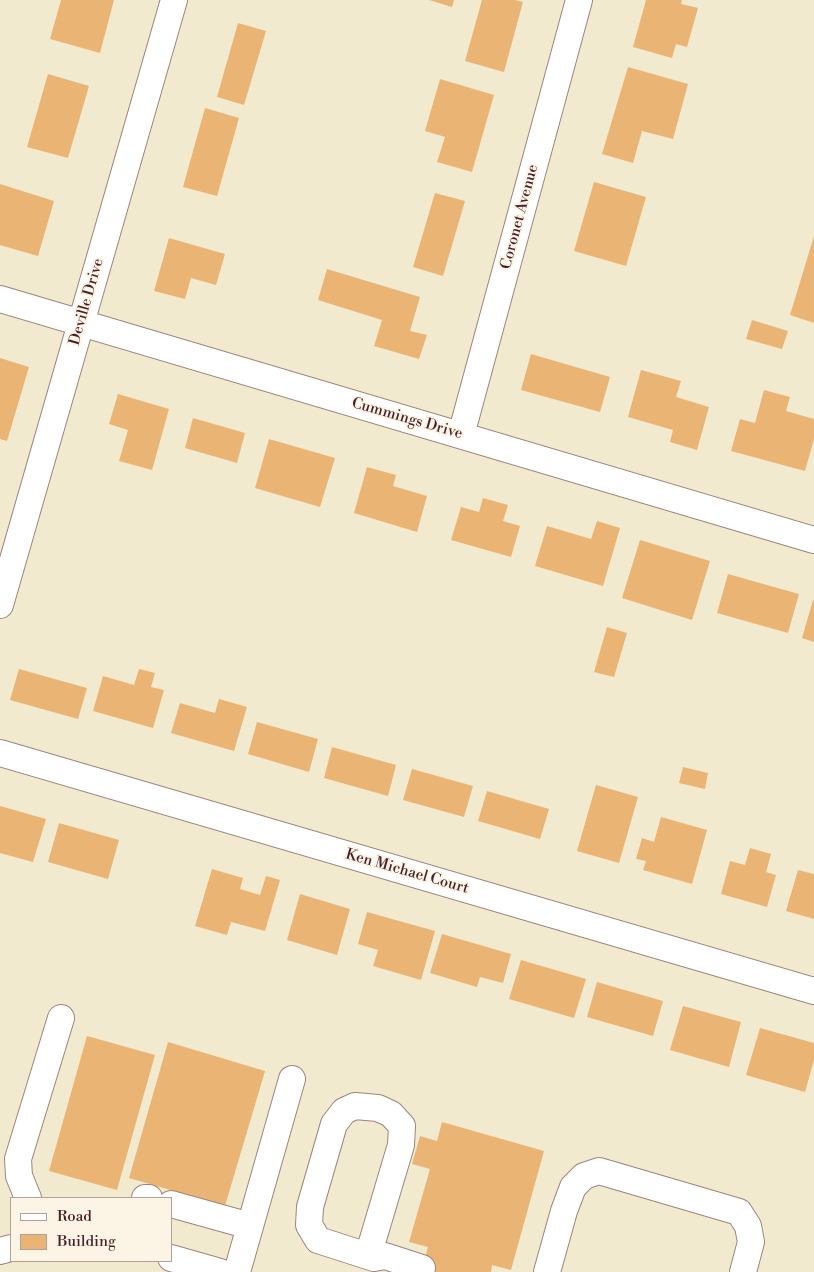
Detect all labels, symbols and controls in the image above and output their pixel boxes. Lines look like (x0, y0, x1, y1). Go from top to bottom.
street label: Coronet Avenue (497, 163, 543, 271)
street label: Deville Drive (66, 257, 108, 347)
street label: Cummings Drive (349, 395, 465, 443)
street label: Ken Michael Court (343, 846, 471, 898)
legend (10, 1197, 172, 1262)
text: Road (57, 1207, 92, 1226)
text: Building (57, 1232, 116, 1251)

